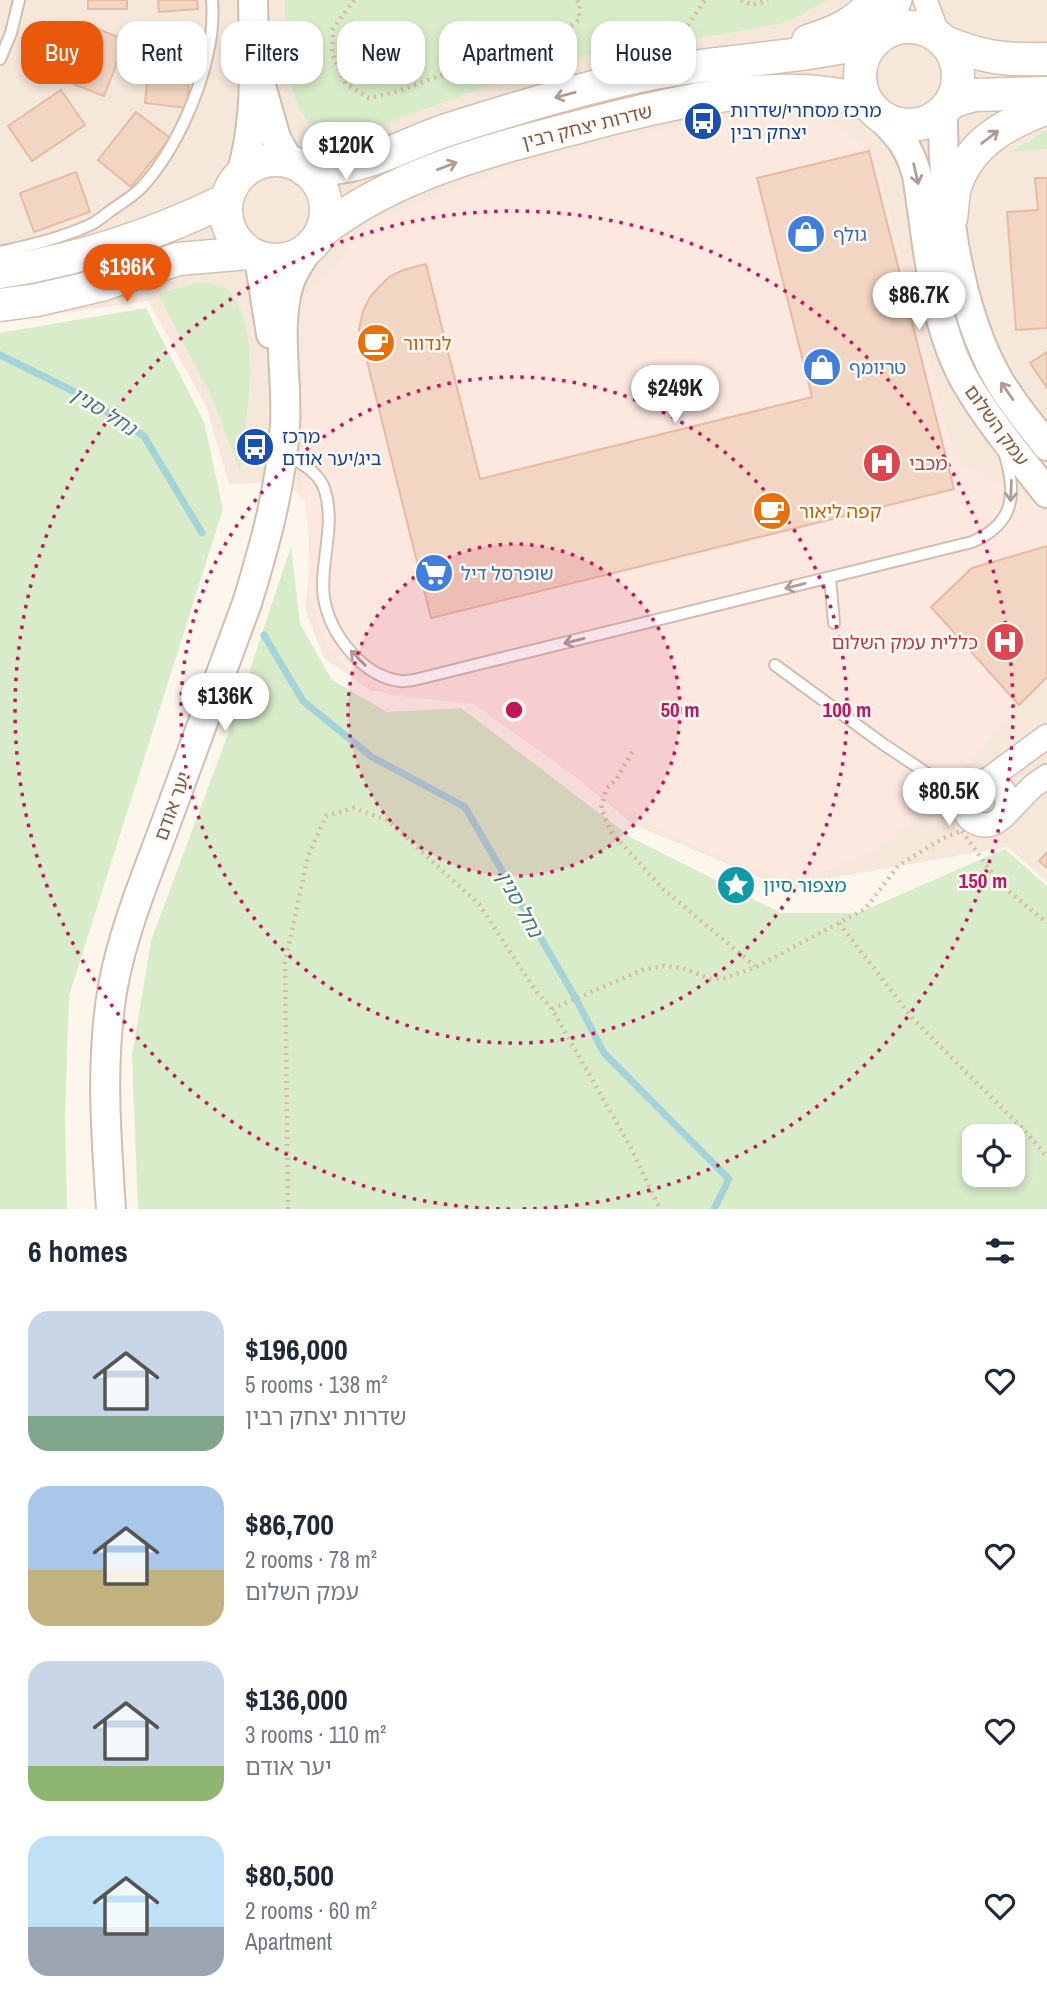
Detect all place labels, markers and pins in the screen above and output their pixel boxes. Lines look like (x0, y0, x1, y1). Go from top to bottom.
place label: מרכז מסחרי/שדרות יצחק רבין (730, 97, 881, 145)
bus stop icon: מרכז מסחרי/שדרות יצחק רבין (682, 100, 724, 142)
pin: $120K (297, 122, 395, 182)
shop icon: גולף (785, 213, 827, 255)
place label: גולף (833, 221, 867, 247)
pin: $196K (78, 244, 176, 304)
pin: $86.7K (862, 272, 976, 332)
cafe icon: לנדוור (355, 322, 397, 364)
place label: לנדוור (403, 330, 452, 356)
shop icon: טריומף (801, 346, 843, 388)
place label: טריומף (849, 354, 906, 380)
pin: $249K (626, 366, 724, 425)
place label: מרכז ביג/יער אודם (282, 423, 382, 471)
bus stop icon: מרכז ביג/יער אודם (234, 426, 276, 468)
hospital icon: מכבי (861, 442, 903, 484)
place label: מכבי (909, 450, 947, 476)
cafe icon: קפה ליאור (751, 490, 793, 532)
place label: קפה ליאור (799, 498, 882, 524)
supermarket icon: שופרסל דיל (413, 552, 455, 594)
place label: שופרסל דיל (461, 560, 554, 586)
hospital icon: כללית עמק השלום (984, 621, 1026, 663)
place label: כללית עמק השלום (832, 629, 978, 655)
pin: $136K (176, 674, 274, 733)
centre of rings (502, 698, 526, 722)
pin: $80.5K (892, 768, 1006, 828)
place icon: מצפור סיון (715, 864, 757, 906)
place label: מצפור סיון (763, 872, 847, 898)

